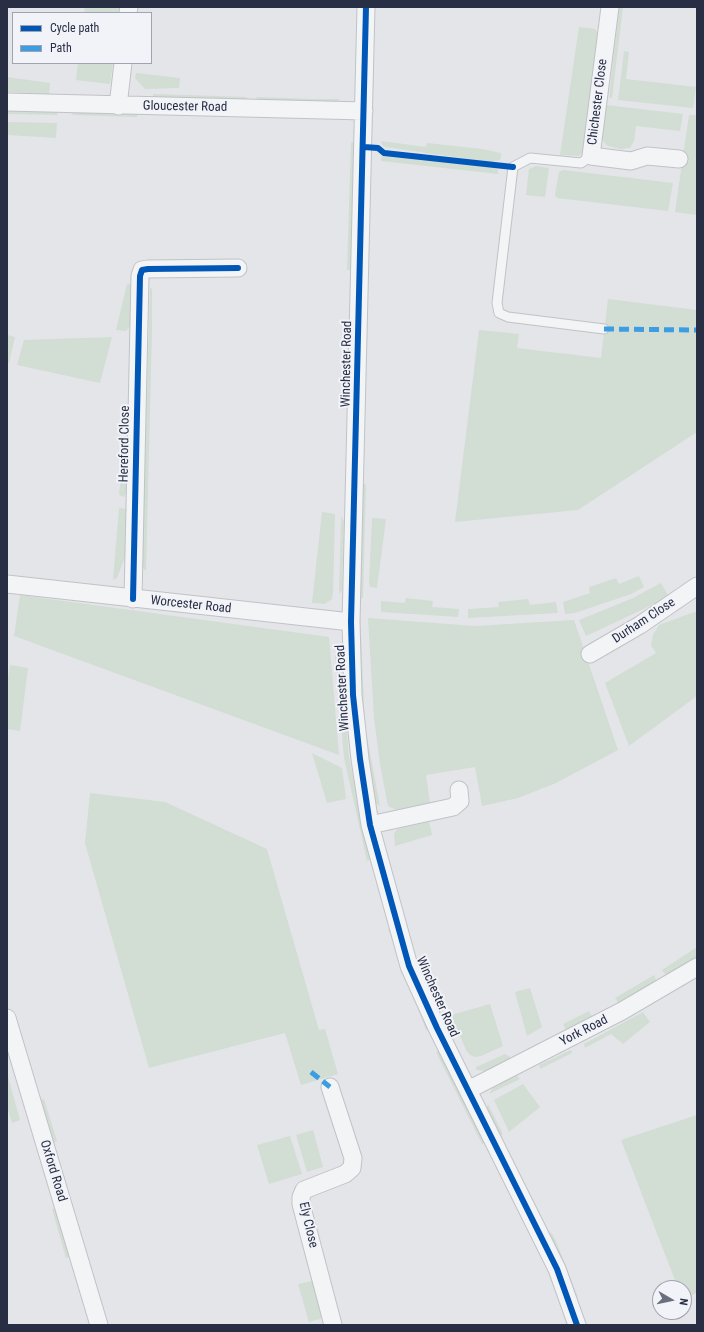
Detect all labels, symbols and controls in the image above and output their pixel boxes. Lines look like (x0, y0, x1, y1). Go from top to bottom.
legend (12, 12, 152, 64)
text: Cycle path (50, 21, 99, 35)
text: Path (50, 41, 72, 55)
street label: Chichester Close (585, 58, 611, 146)
street label: Gloucester Road (143, 98, 227, 116)
street label: Winchester Road (338, 321, 356, 407)
street label: Hereford Close (117, 405, 133, 483)
street label: Worcester Road (150, 593, 232, 617)
street label: Durham Close (610, 595, 678, 647)
street label: Winchester Road (333, 644, 353, 732)
street label: Winchester Road (412, 954, 462, 1040)
street label: York Road (557, 1012, 611, 1050)
street label: Oxford Road (36, 1138, 70, 1204)
street label: Ely Close (295, 1200, 321, 1250)
north arrow (652, 1280, 692, 1320)
text: N (676, 1297, 690, 1306)

